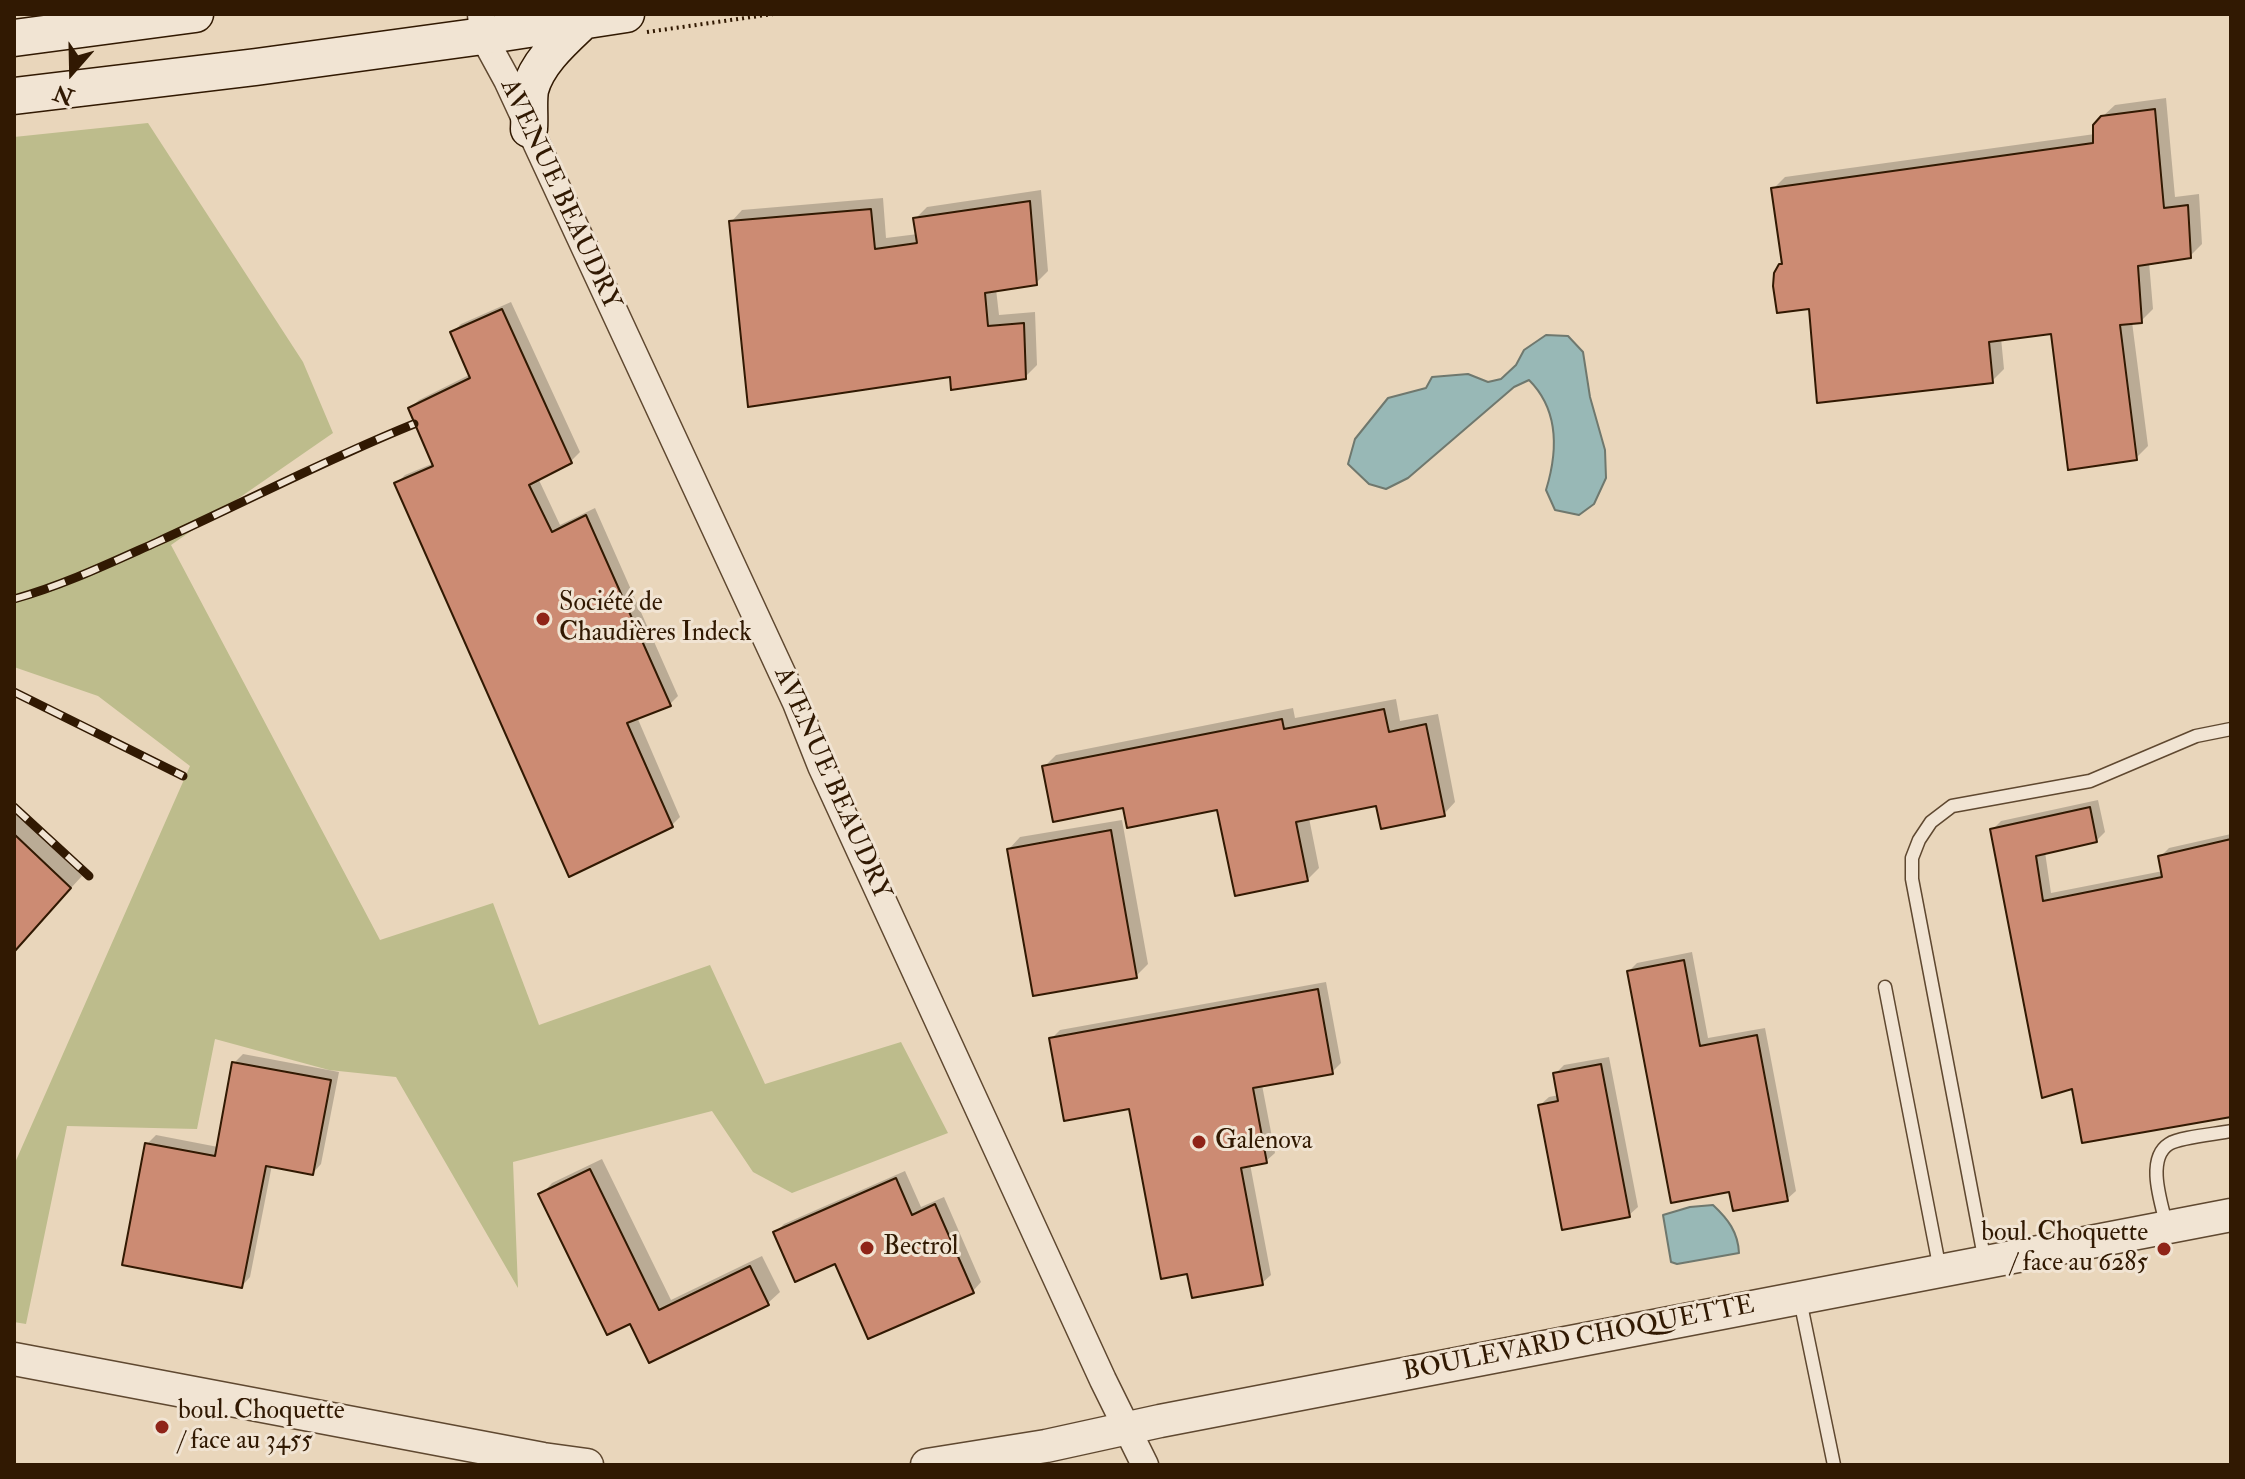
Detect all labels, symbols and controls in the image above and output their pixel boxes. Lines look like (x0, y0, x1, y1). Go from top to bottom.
north arrow (32, 32, 112, 112)
street label: AVENUE BEAUDRY (492, 75, 626, 315)
text: N (50, 78, 78, 111)
place label: Société de Chaudières Indeck (559, 588, 752, 650)
marker: Société de Chaudières Indeck (534, 610, 552, 628)
street label: AVENUE BEAUDRY (766, 663, 896, 905)
place label: Galenova (1215, 1126, 1312, 1158)
marker: Galenova (1190, 1133, 1208, 1151)
place label: boul. Choquette / face au 6285 (1981, 1218, 2148, 1280)
place label: Bectrol (883, 1232, 958, 1264)
marker: Bectrol (858, 1239, 876, 1257)
marker: boul. Choquette / face au 6285 (2155, 1240, 2173, 1258)
street label: BOULEVARD CHOQUETTE (1401, 1291, 1757, 1389)
place label: boul. Choquette / face au 3455 (178, 1396, 345, 1458)
marker: boul. Choquette / face au 3455 (153, 1418, 171, 1436)

